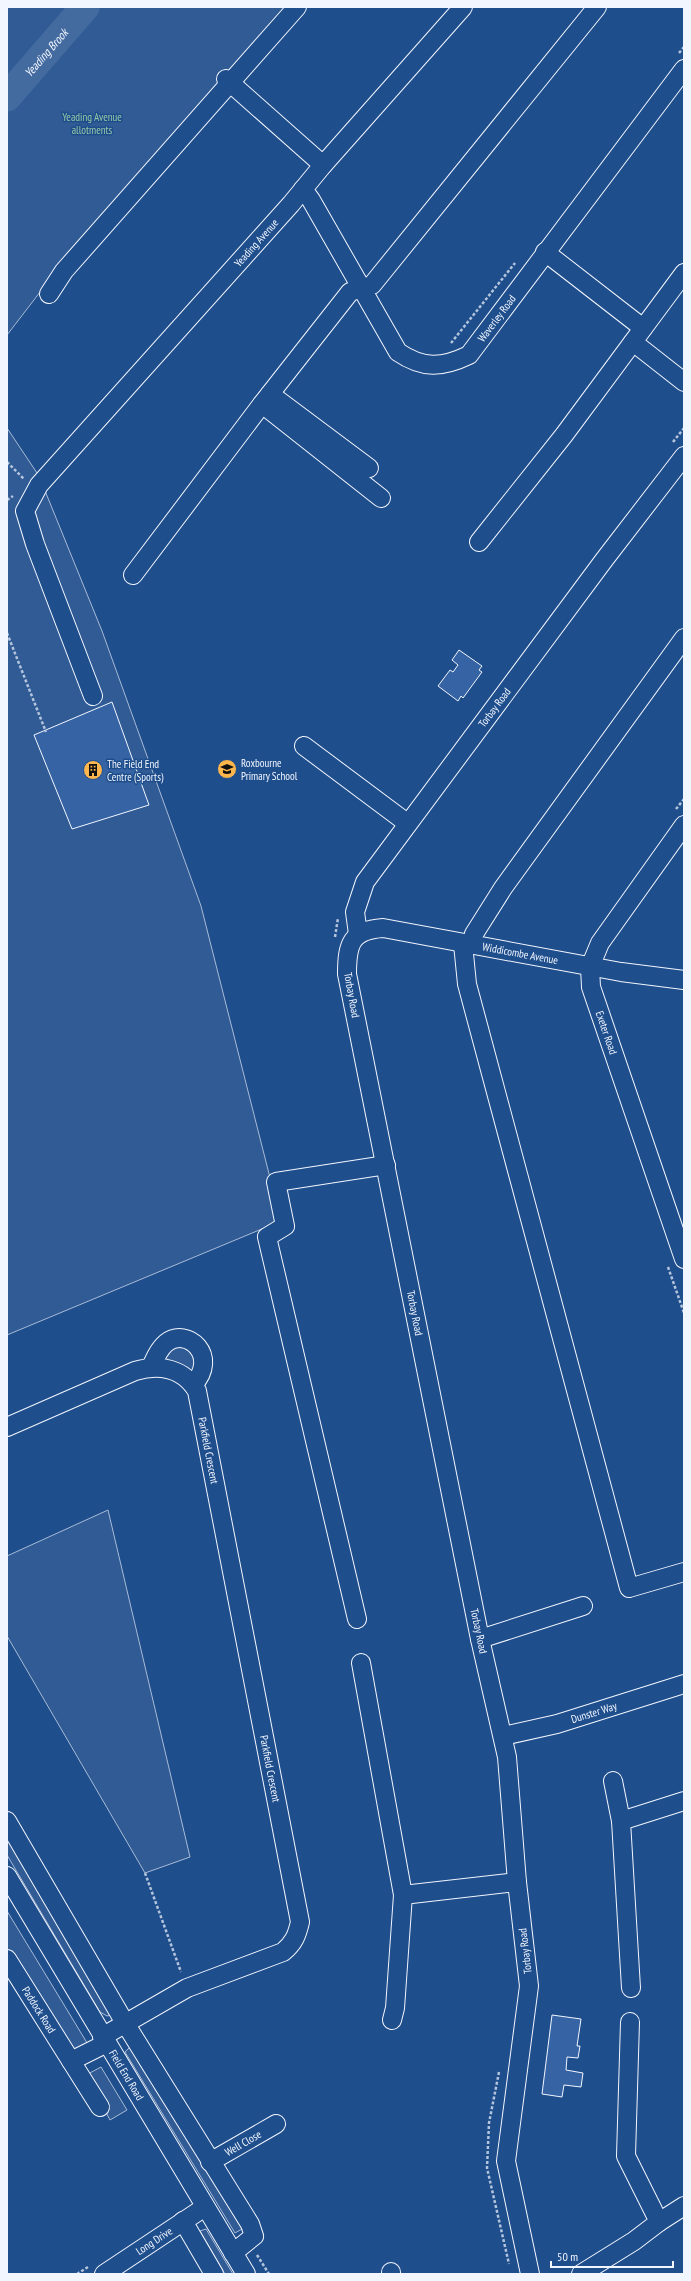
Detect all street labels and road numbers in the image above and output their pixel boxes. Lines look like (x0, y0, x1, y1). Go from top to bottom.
street label: Yeading Avenue (231, 216, 282, 270)
street label: Waverley Road (474, 292, 519, 345)
street label: Torbay Road (475, 685, 514, 730)
street label: Widdicombe Avenue (481, 940, 560, 967)
street label: Torbay Road (341, 971, 363, 1019)
street label: Exeter Road (593, 1009, 621, 1056)
street label: Torbay Road (404, 1289, 426, 1337)
street label: Parkfield Crescent (195, 1416, 222, 1485)
street label: Torbay Road (467, 1607, 491, 1655)
street label: Dunster Way (569, 1698, 619, 1726)
street label: Parkfield Crescent (257, 1734, 284, 1803)
street label: Torbay Road (515, 1927, 535, 1975)
street label: Paddock Road (19, 1984, 59, 2036)
street label: Field End Road (106, 2047, 147, 2103)
street label: Well Close (222, 2127, 264, 2159)
street label: Long Drive (133, 2223, 175, 2258)

